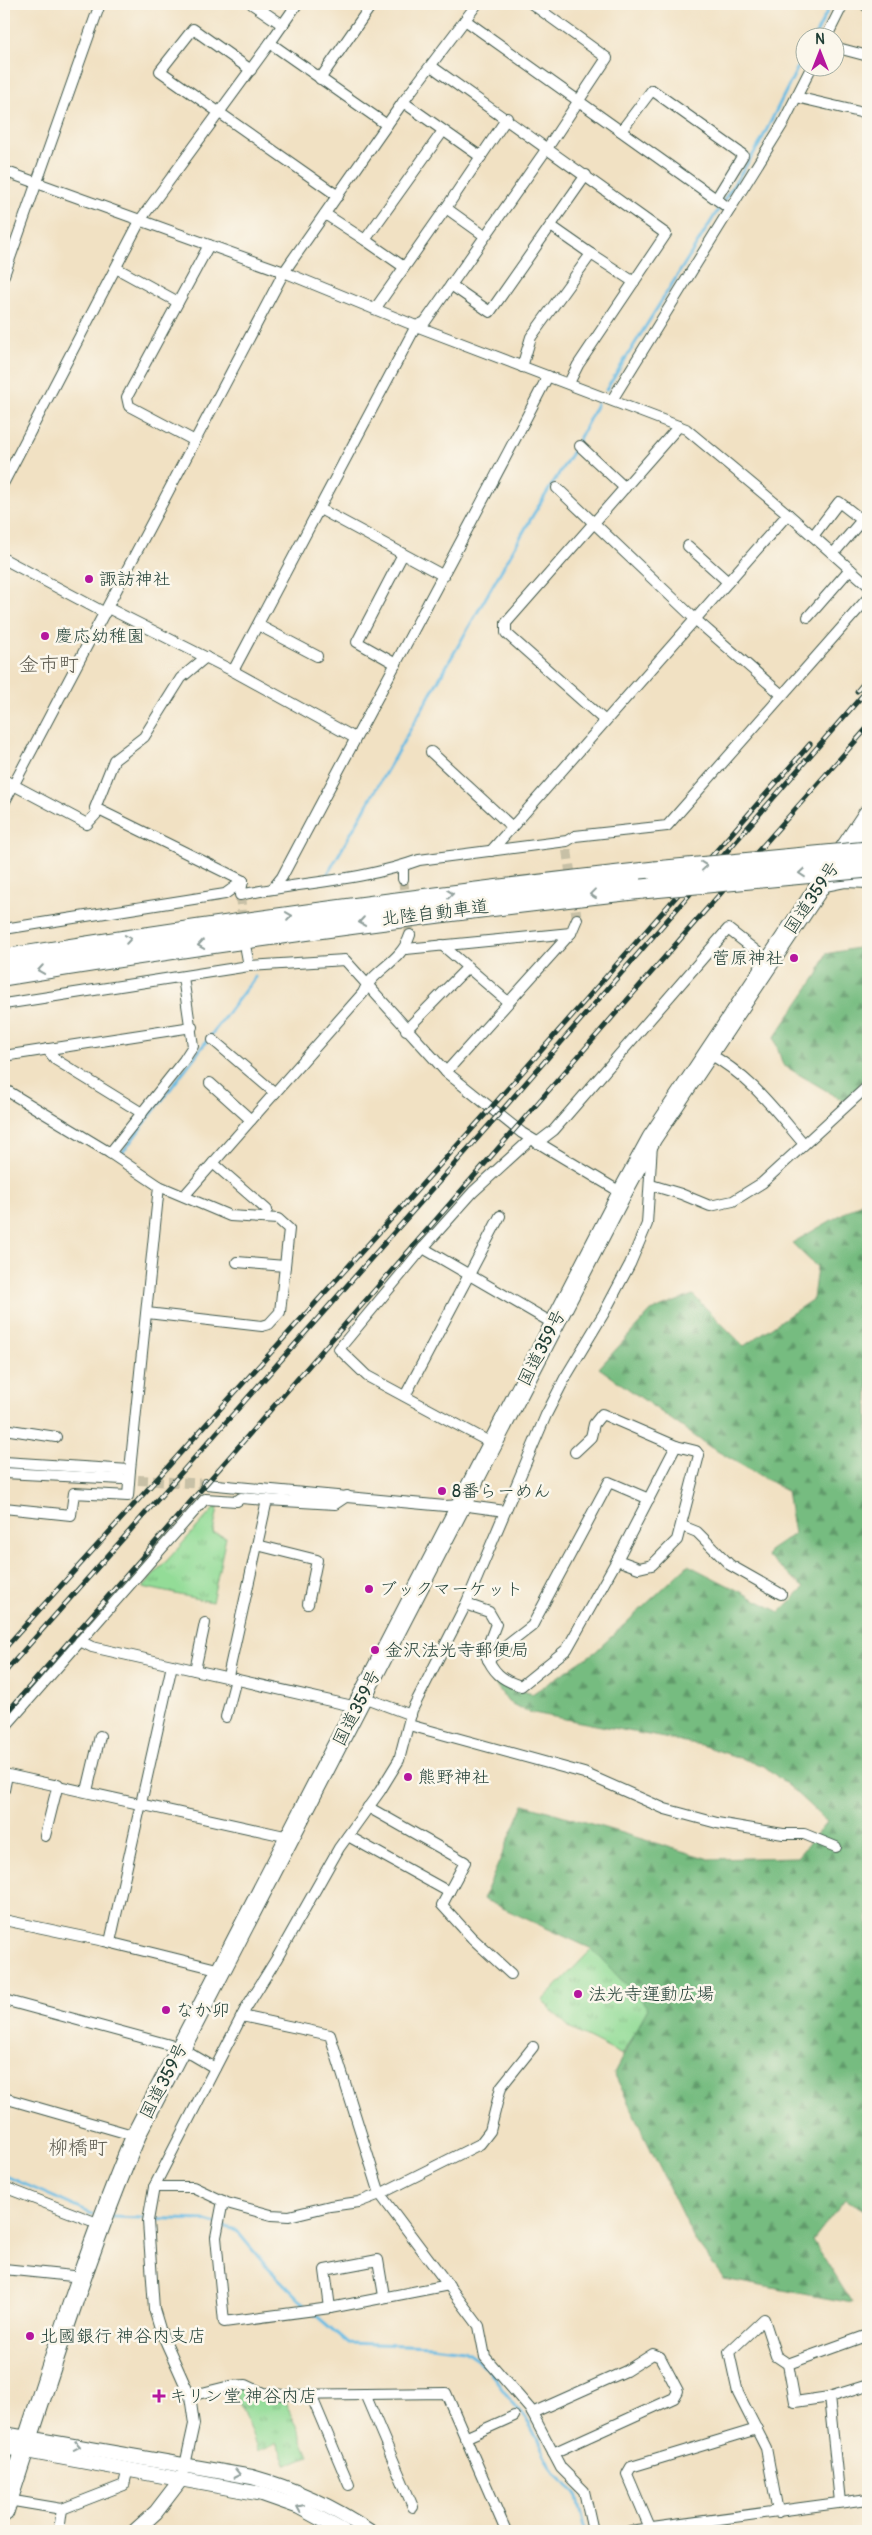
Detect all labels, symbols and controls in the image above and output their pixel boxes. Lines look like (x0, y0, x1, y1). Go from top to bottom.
north arrow (794, 28, 844, 78)
text: N (815, 31, 825, 48)
place label: 諏訪神社 (99, 568, 171, 591)
marker: 諏訪神社 (83, 573, 95, 585)
place label: 慶応幼稚園 (55, 625, 145, 648)
marker: 慶応幼稚園 (39, 630, 51, 642)
district label: 金市町 (19, 652, 79, 677)
street label: 国道359号 (779, 857, 845, 939)
one-way arrow (700, 861, 708, 872)
one-way arrow (798, 867, 806, 878)
one-way arrow (589, 888, 597, 899)
one-way arrow (446, 889, 454, 900)
street label: 北陸自動車道 (380, 895, 490, 931)
one-way arrow (285, 911, 293, 921)
one-way arrow (358, 916, 366, 927)
one-way arrow (124, 935, 133, 945)
one-way arrow (197, 939, 205, 950)
place label: 菅原神社 (712, 947, 784, 970)
marker: 菅原神社 (788, 952, 800, 964)
one-way arrow (37, 965, 45, 975)
street label: 国道359号 (513, 1306, 571, 1390)
place label: 8番らーめん (452, 1480, 551, 1503)
marker: 8番らーめん (436, 1485, 448, 1497)
place label: ブックマーケット (379, 1578, 523, 1601)
marker: ブックマーケット (363, 1583, 375, 1595)
place label: 金沢法光寺郵便局 (385, 1639, 529, 1662)
marker: 金沢法光寺郵便局 (369, 1644, 381, 1656)
street label: 国道359号 (328, 1666, 386, 1750)
place label: 熊野神社 (418, 1766, 490, 1789)
marker: 熊野神社 (402, 1771, 414, 1783)
place label: 法光寺運動広場 (588, 1983, 714, 2006)
marker: 法光寺運動広場 (572, 1988, 584, 2000)
place label: なか卯 (176, 1999, 230, 2022)
marker: なか卯 (160, 2004, 172, 2016)
street label: 国道359号 (135, 2039, 193, 2123)
district label: 柳橋町 (48, 2135, 108, 2160)
place label: 北國銀行 神谷内支店 (40, 2325, 206, 2348)
marker: 北國銀行 神谷内支店 (24, 2330, 36, 2342)
place label: キリン堂 神谷内店 (169, 2385, 317, 2408)
marker: キリン堂 神谷内店 (153, 2390, 165, 2402)
one-way arrow (72, 2440, 81, 2450)
one-way arrow (232, 2468, 241, 2479)
one-way arrow (296, 2503, 305, 2514)

